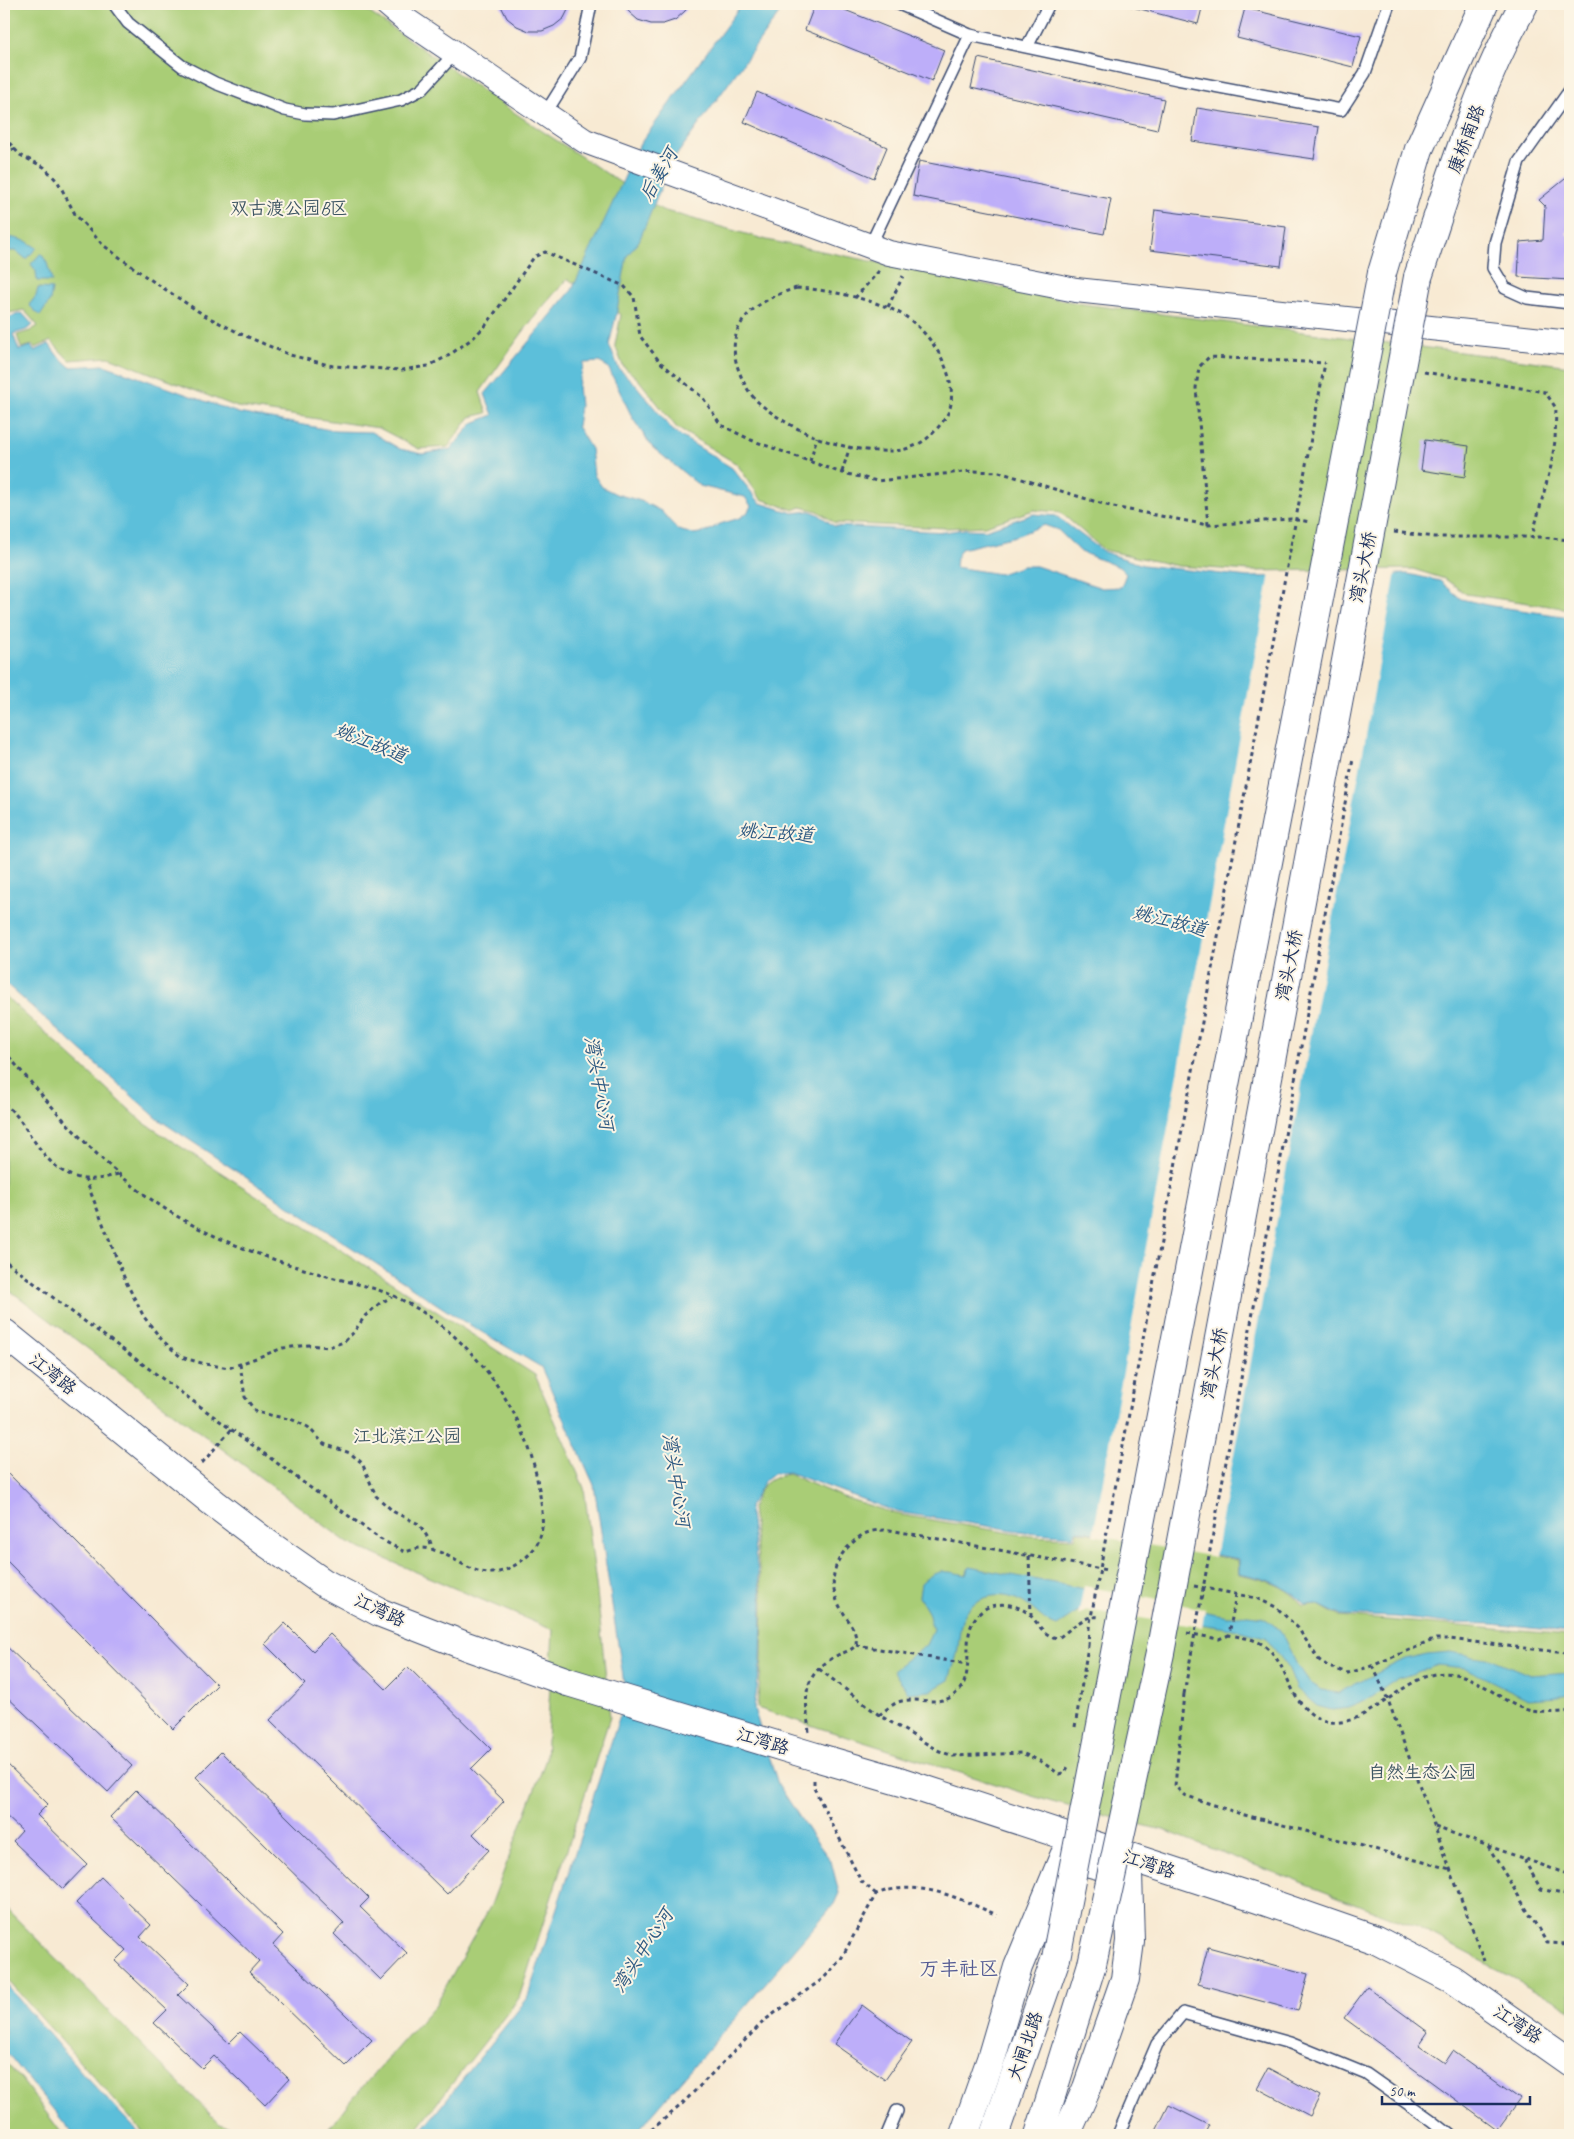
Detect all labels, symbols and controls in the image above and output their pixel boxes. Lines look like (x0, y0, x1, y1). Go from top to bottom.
street label: 康桥南路 (1443, 101, 1489, 177)
water label: 后姜河 (634, 141, 685, 205)
park label: 双古渡公园B区 (230, 197, 348, 219)
street label: 湾头大桥 (1345, 530, 1381, 604)
water label: 姚江故道 (331, 718, 412, 769)
water label: 姚江故道 (737, 818, 817, 848)
water label: 姚江故道 (1130, 900, 1211, 942)
street label: 湾头大桥 (1271, 928, 1307, 1002)
water label: 湾头中心河 (579, 1034, 620, 1135)
street label: 湾头大桥 (1196, 1326, 1232, 1400)
street label: 江湾路 (25, 1348, 81, 1400)
park label: 江北滨江公园 (353, 1425, 461, 1447)
water label: 湾头中心河 (657, 1431, 696, 1532)
street label: 江湾路 (351, 1589, 409, 1631)
street label: 江湾路 (734, 1723, 792, 1759)
park label: 自然生态公园 (1368, 1761, 1476, 1783)
street label: 江湾路 (1120, 1845, 1178, 1883)
water label: 湾头中心河 (607, 1902, 680, 1997)
district label: 万丰社区 (919, 1956, 999, 1981)
street label: 江湾路 (1489, 2000, 1547, 2048)
street label: 大闸北路 (1003, 2008, 1047, 2084)
scale bar (1382, 2074, 1529, 2106)
text: 50 m (1389, 2082, 1416, 2101)

